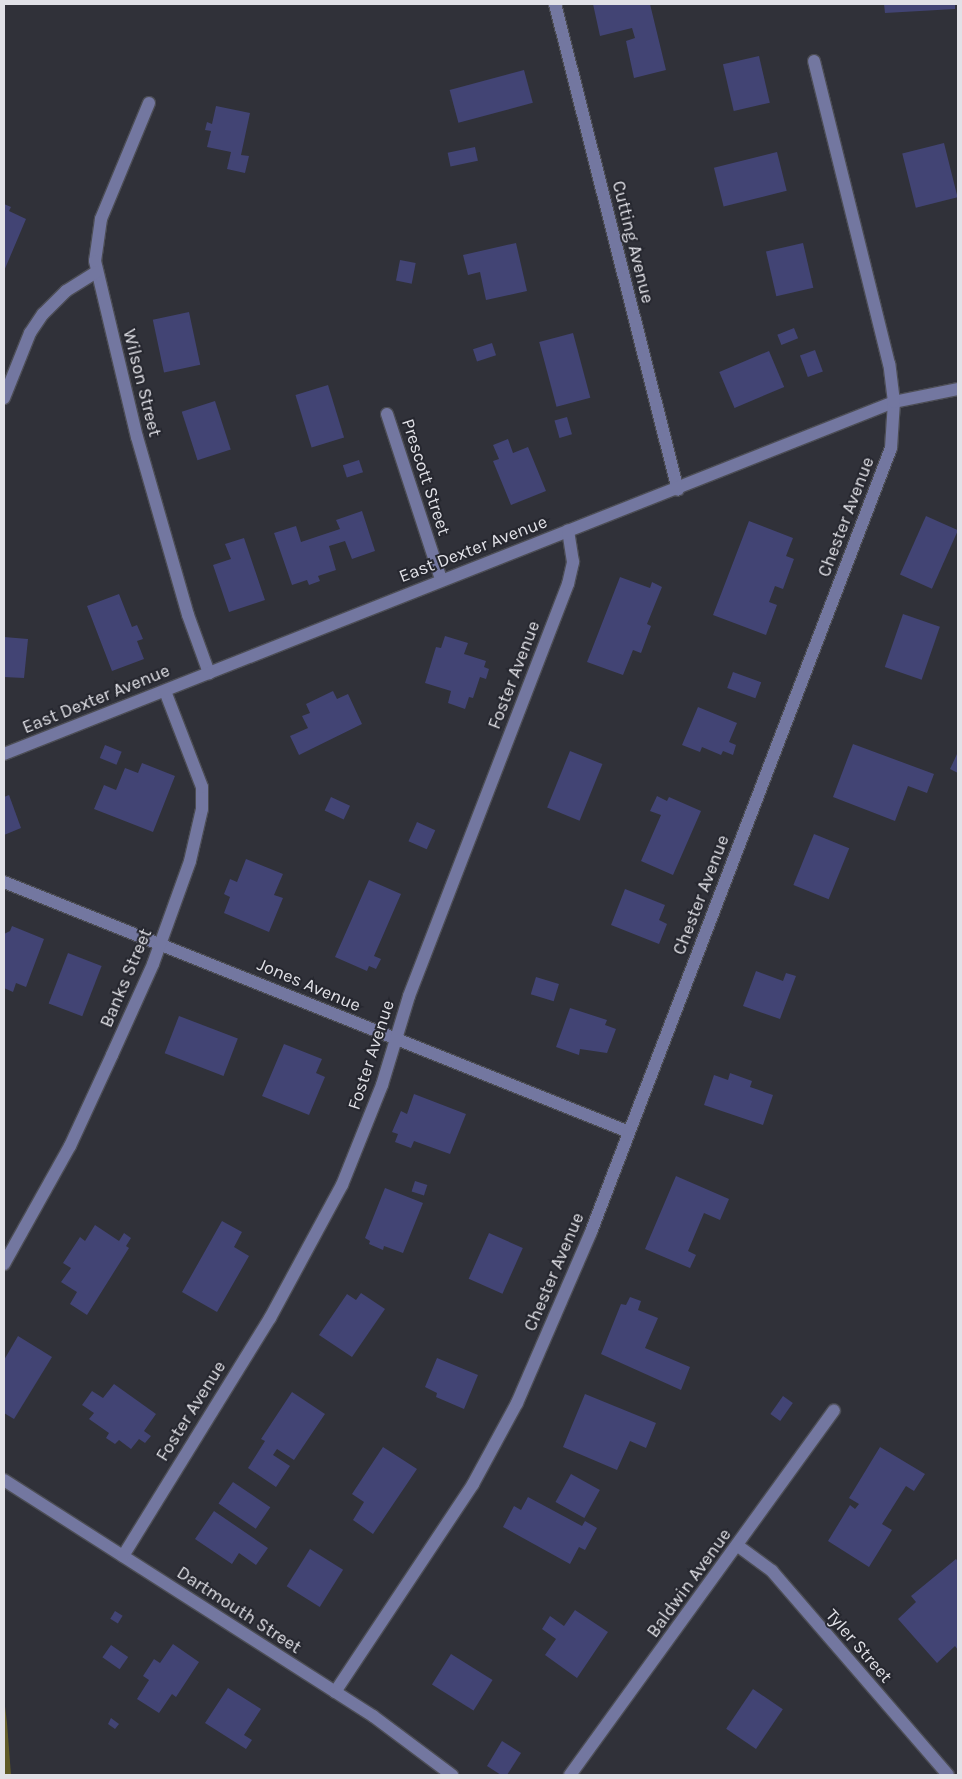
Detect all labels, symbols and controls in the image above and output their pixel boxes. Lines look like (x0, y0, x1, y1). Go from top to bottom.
street label: Cutting Avenue (607, 179, 659, 305)
street label: Wilson Street (118, 327, 166, 439)
street label: Prescott Street (397, 416, 455, 538)
street label: Chester Avenue (813, 454, 879, 580)
street label: East Dexter Avenue (396, 511, 550, 587)
street label: Foster Avenue (483, 618, 545, 732)
street label: East Dexter Avenue (19, 660, 173, 738)
street label: Chester Avenue (668, 832, 734, 958)
street label: Banks Street (95, 925, 157, 1031)
street label: Jones Avenue (254, 954, 364, 1016)
street label: Foster Avenue (343, 997, 399, 1113)
street label: Chester Avenue (519, 1209, 589, 1335)
street label: Foster Avenue (152, 1357, 230, 1465)
street label: Baldwin Avenue (642, 1524, 736, 1642)
street label: Dartmouth Street (173, 1562, 305, 1658)
street label: Tyler Street (821, 1605, 897, 1687)

